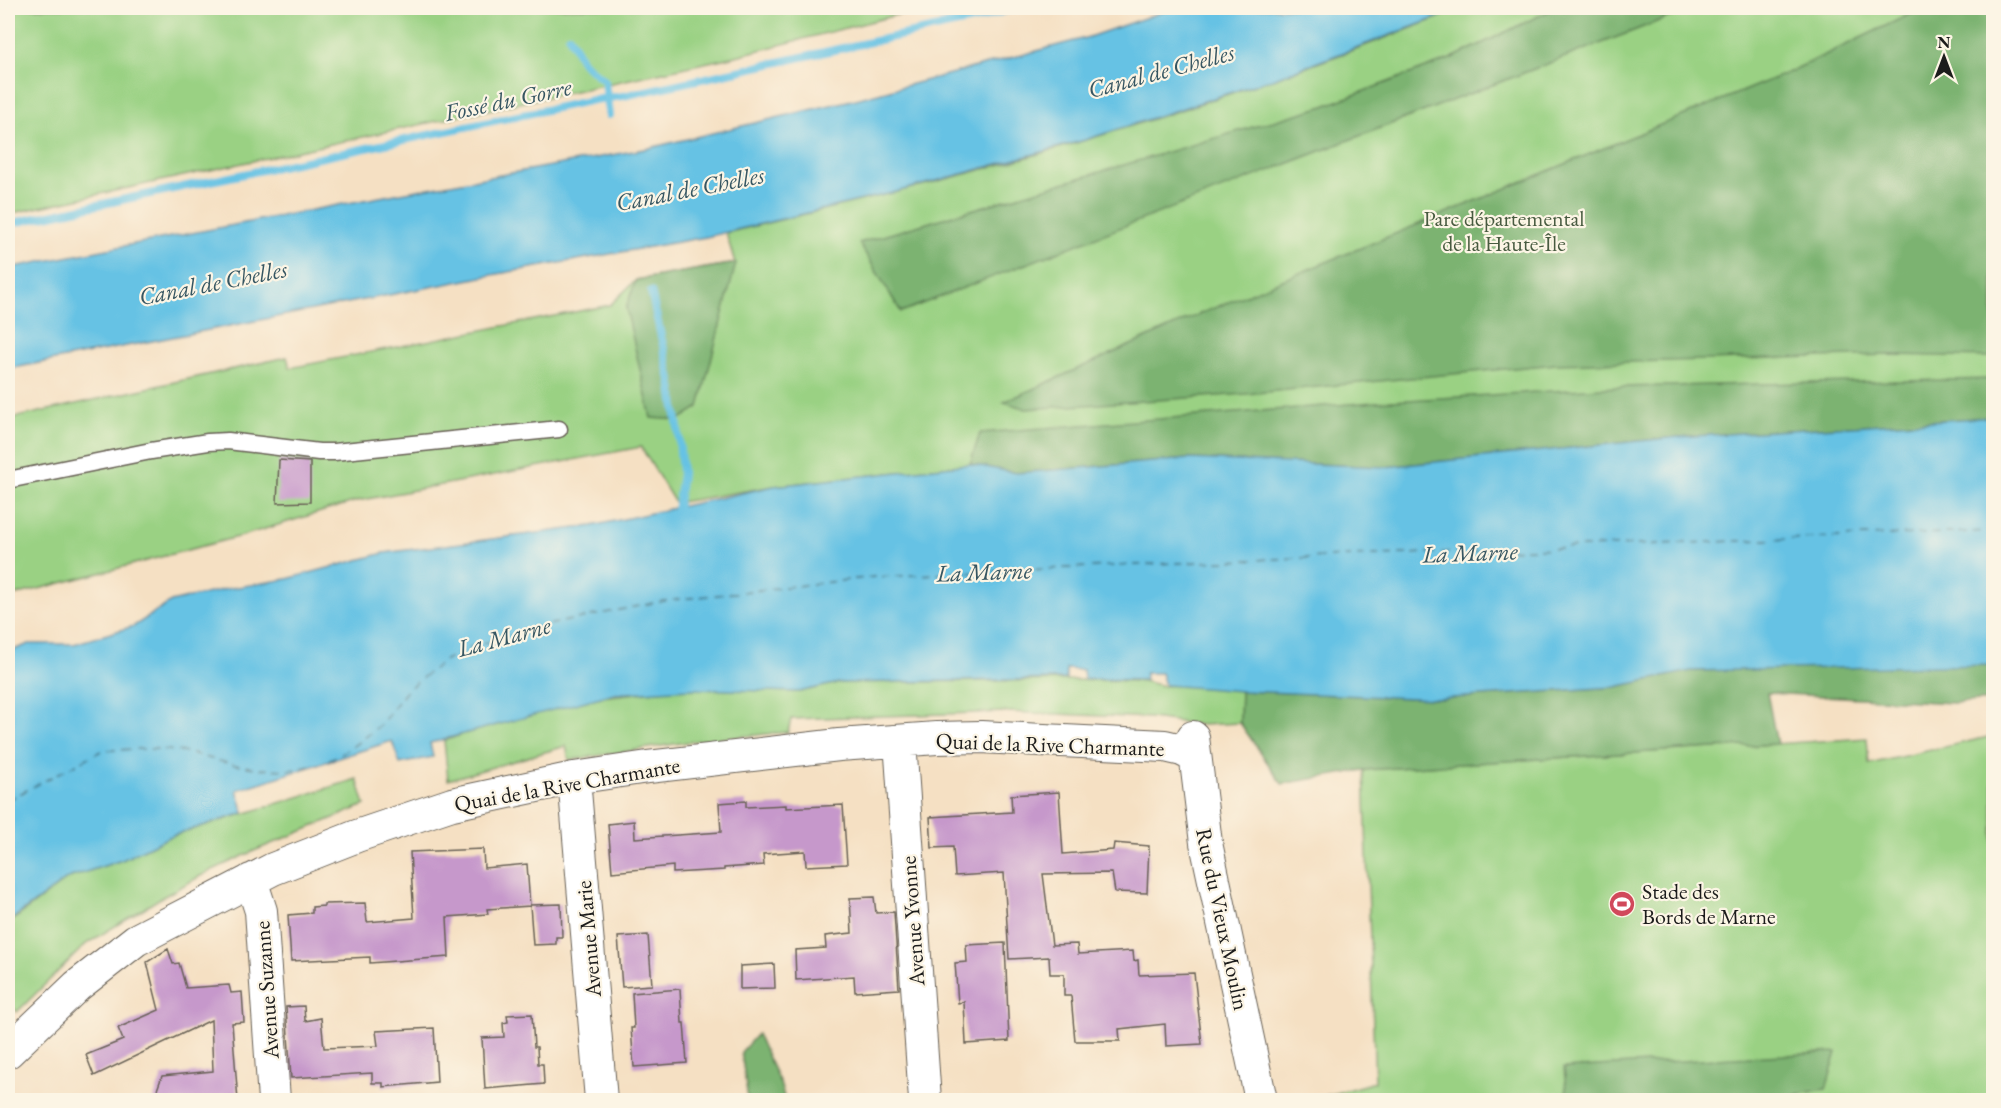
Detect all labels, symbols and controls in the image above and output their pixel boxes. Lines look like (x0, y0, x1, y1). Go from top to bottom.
north arrow (1914, 27, 1974, 87)
text: N (1938, 32, 1951, 53)
water label: Canal de Chelles (1084, 36, 1238, 105)
water label: Fossé du Gorre (441, 71, 575, 128)
water label: Canal de Chelles (613, 159, 767, 218)
park label: Parc départemental de la Haute-Île (1423, 204, 1585, 258)
water label: Canal de Chelles (136, 253, 290, 312)
water label: La Marne (1421, 535, 1519, 570)
water label: La Marne (935, 554, 1033, 589)
water label: La Marne (453, 609, 555, 664)
street label: Quai de la Rive Charmante (935, 726, 1165, 763)
street label: Quai de la Rive Charmante (452, 750, 683, 819)
street label: Rue du Vieux Moulin (1189, 825, 1256, 1013)
street label: Avenue Yvonne (893, 855, 932, 988)
place label: Stade des Bords de Marne (1642, 877, 1776, 931)
street label: Avenue Marie (569, 879, 608, 1000)
sports icon: Stade des Bords de Marne (1607, 889, 1637, 919)
street label: Avenue Suzanne (247, 920, 286, 1061)

